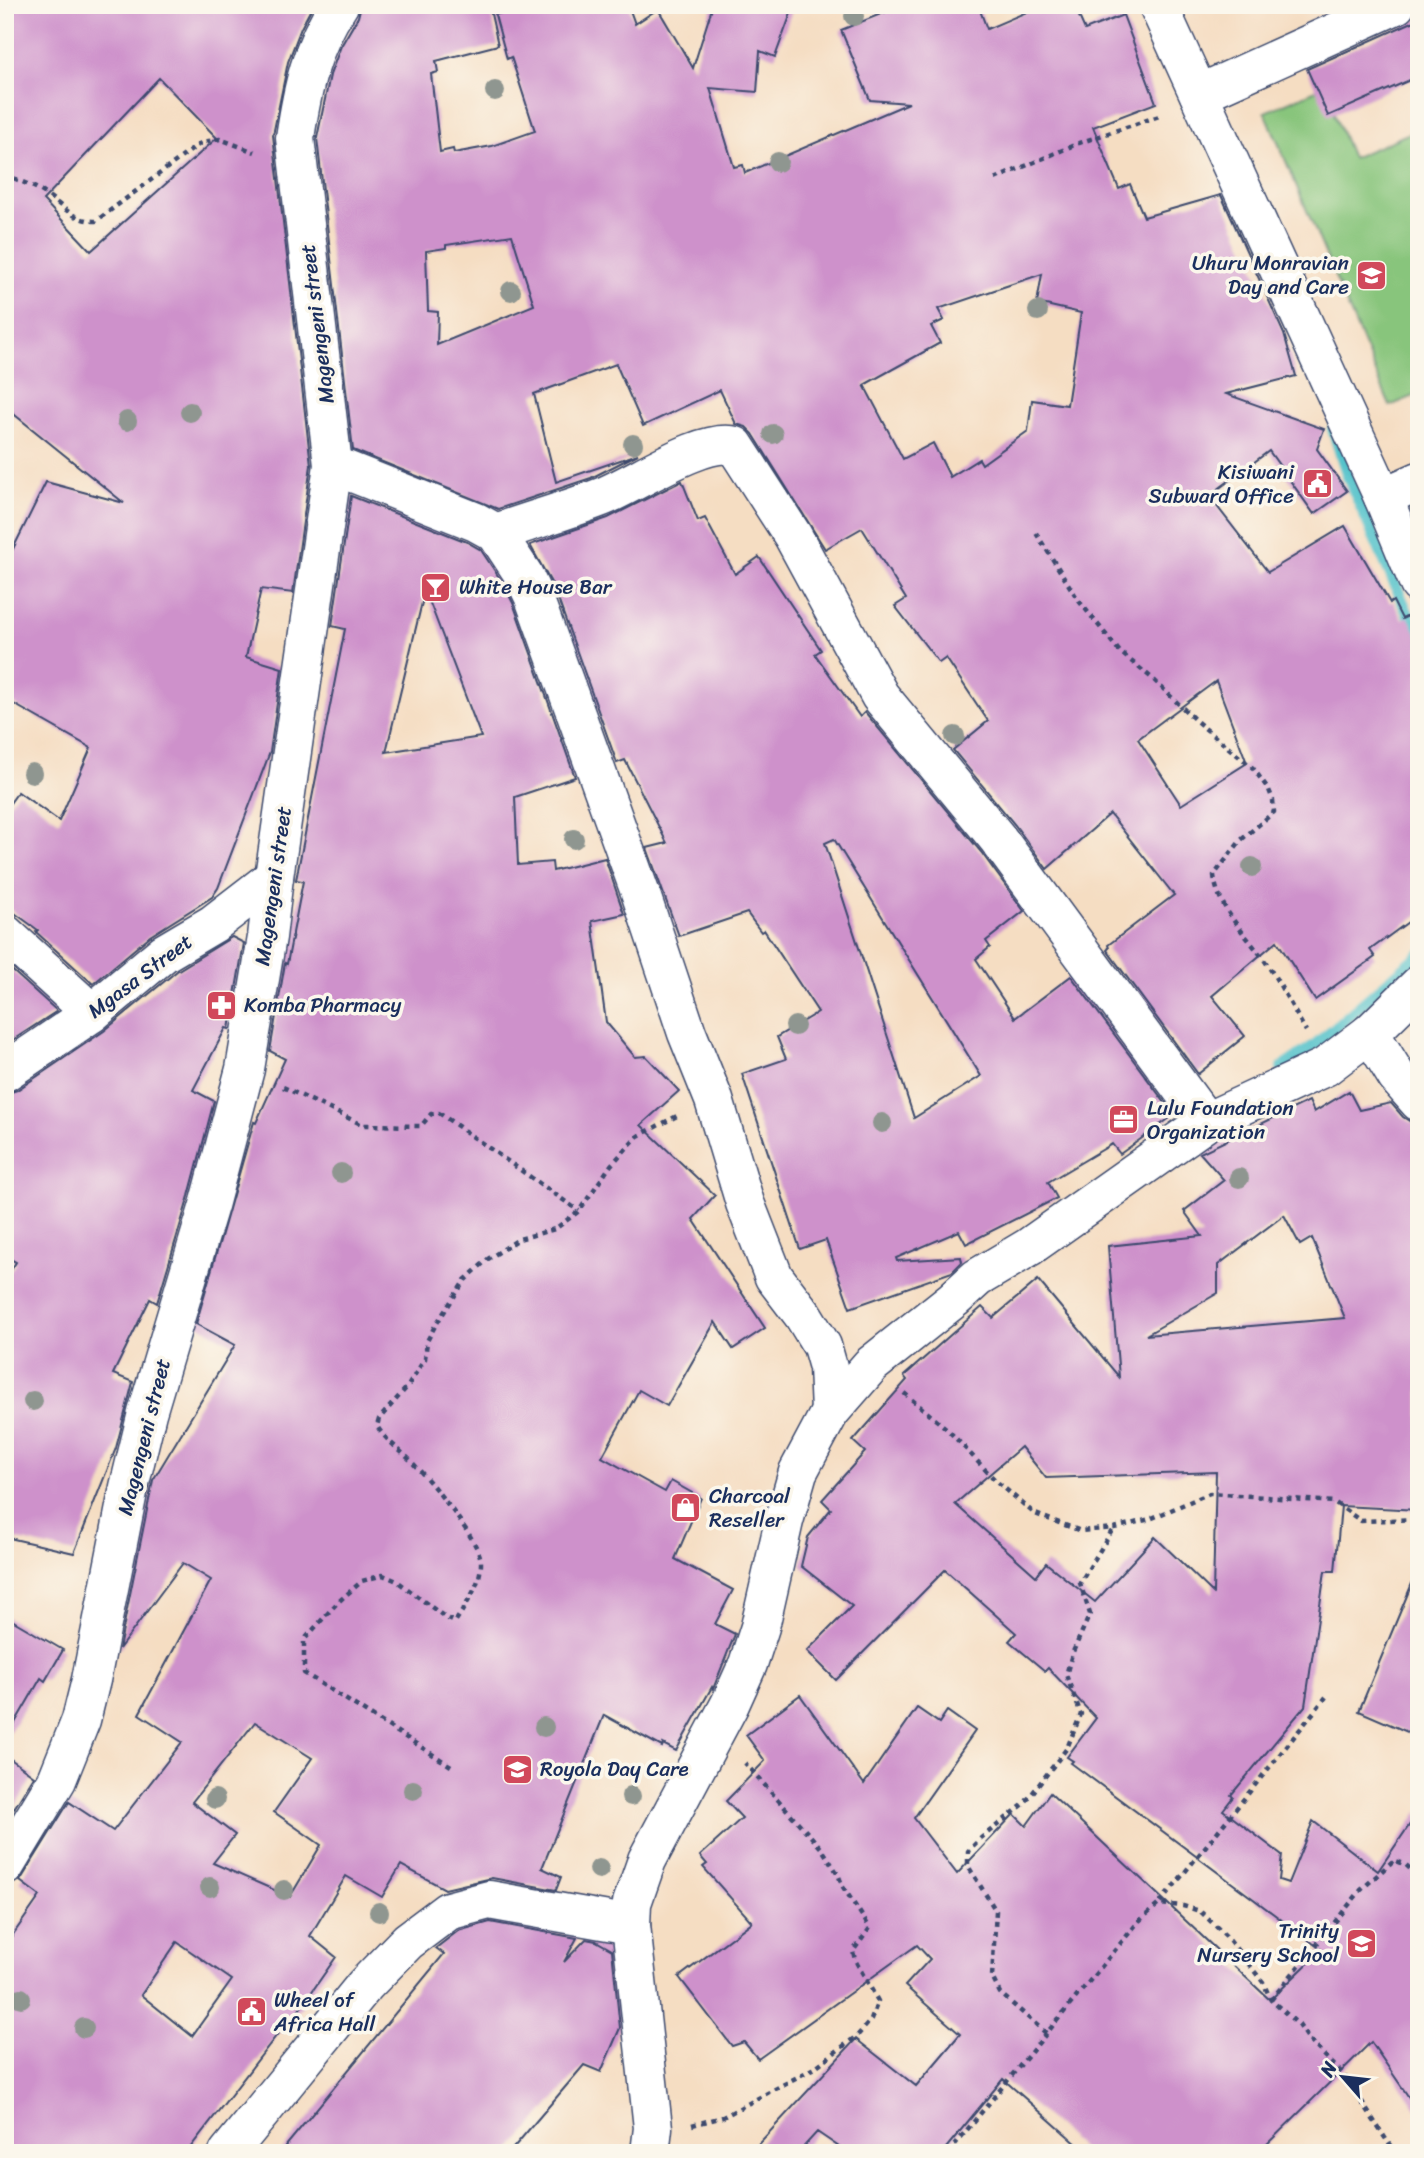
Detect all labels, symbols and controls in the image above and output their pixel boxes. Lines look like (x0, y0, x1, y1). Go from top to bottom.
street label: Magengeni street (288, 242, 346, 406)
place label: Uhuru Monravian Day and Care (1192, 244, 1349, 306)
school or university icon: Uhuru Monravian Day and Care (1355, 258, 1389, 292)
place label: Kisiwani Subward Office (1149, 453, 1295, 515)
public building icon: Kisiwani Subward Office (1300, 467, 1334, 501)
place label: White House Bar (459, 568, 613, 606)
bar icon: White House Bar (419, 570, 453, 604)
street label: Magengeni street (243, 804, 303, 968)
street label: Mgasa Street (79, 923, 201, 1029)
place label: Komba Pharmacy (244, 986, 401, 1024)
pharmacy icon: Komba Pharmacy (204, 988, 238, 1022)
place label: Lulu Foundation Organization (1147, 1089, 1294, 1151)
office icon: Lulu Foundation Organization (1107, 1103, 1141, 1137)
street label: Magengeni street (106, 1355, 182, 1519)
place label: Charcoal Reseller (709, 1477, 791, 1539)
shop icon: Charcoal Reseller (669, 1491, 703, 1525)
place label: Royola Day Care (540, 1750, 689, 1788)
school or university icon: Royola Day Care (500, 1752, 534, 1786)
place label: Trinity Nursery School (1197, 1912, 1340, 1974)
school or university icon: Trinity Nursery School (1345, 1926, 1379, 1960)
place label: Wheel of Africa Hall (273, 1981, 376, 2043)
public building icon: Wheel of Africa Hall (234, 1995, 268, 2029)
north arrow (1308, 2042, 1378, 2112)
text: N (1310, 2055, 1346, 2084)

